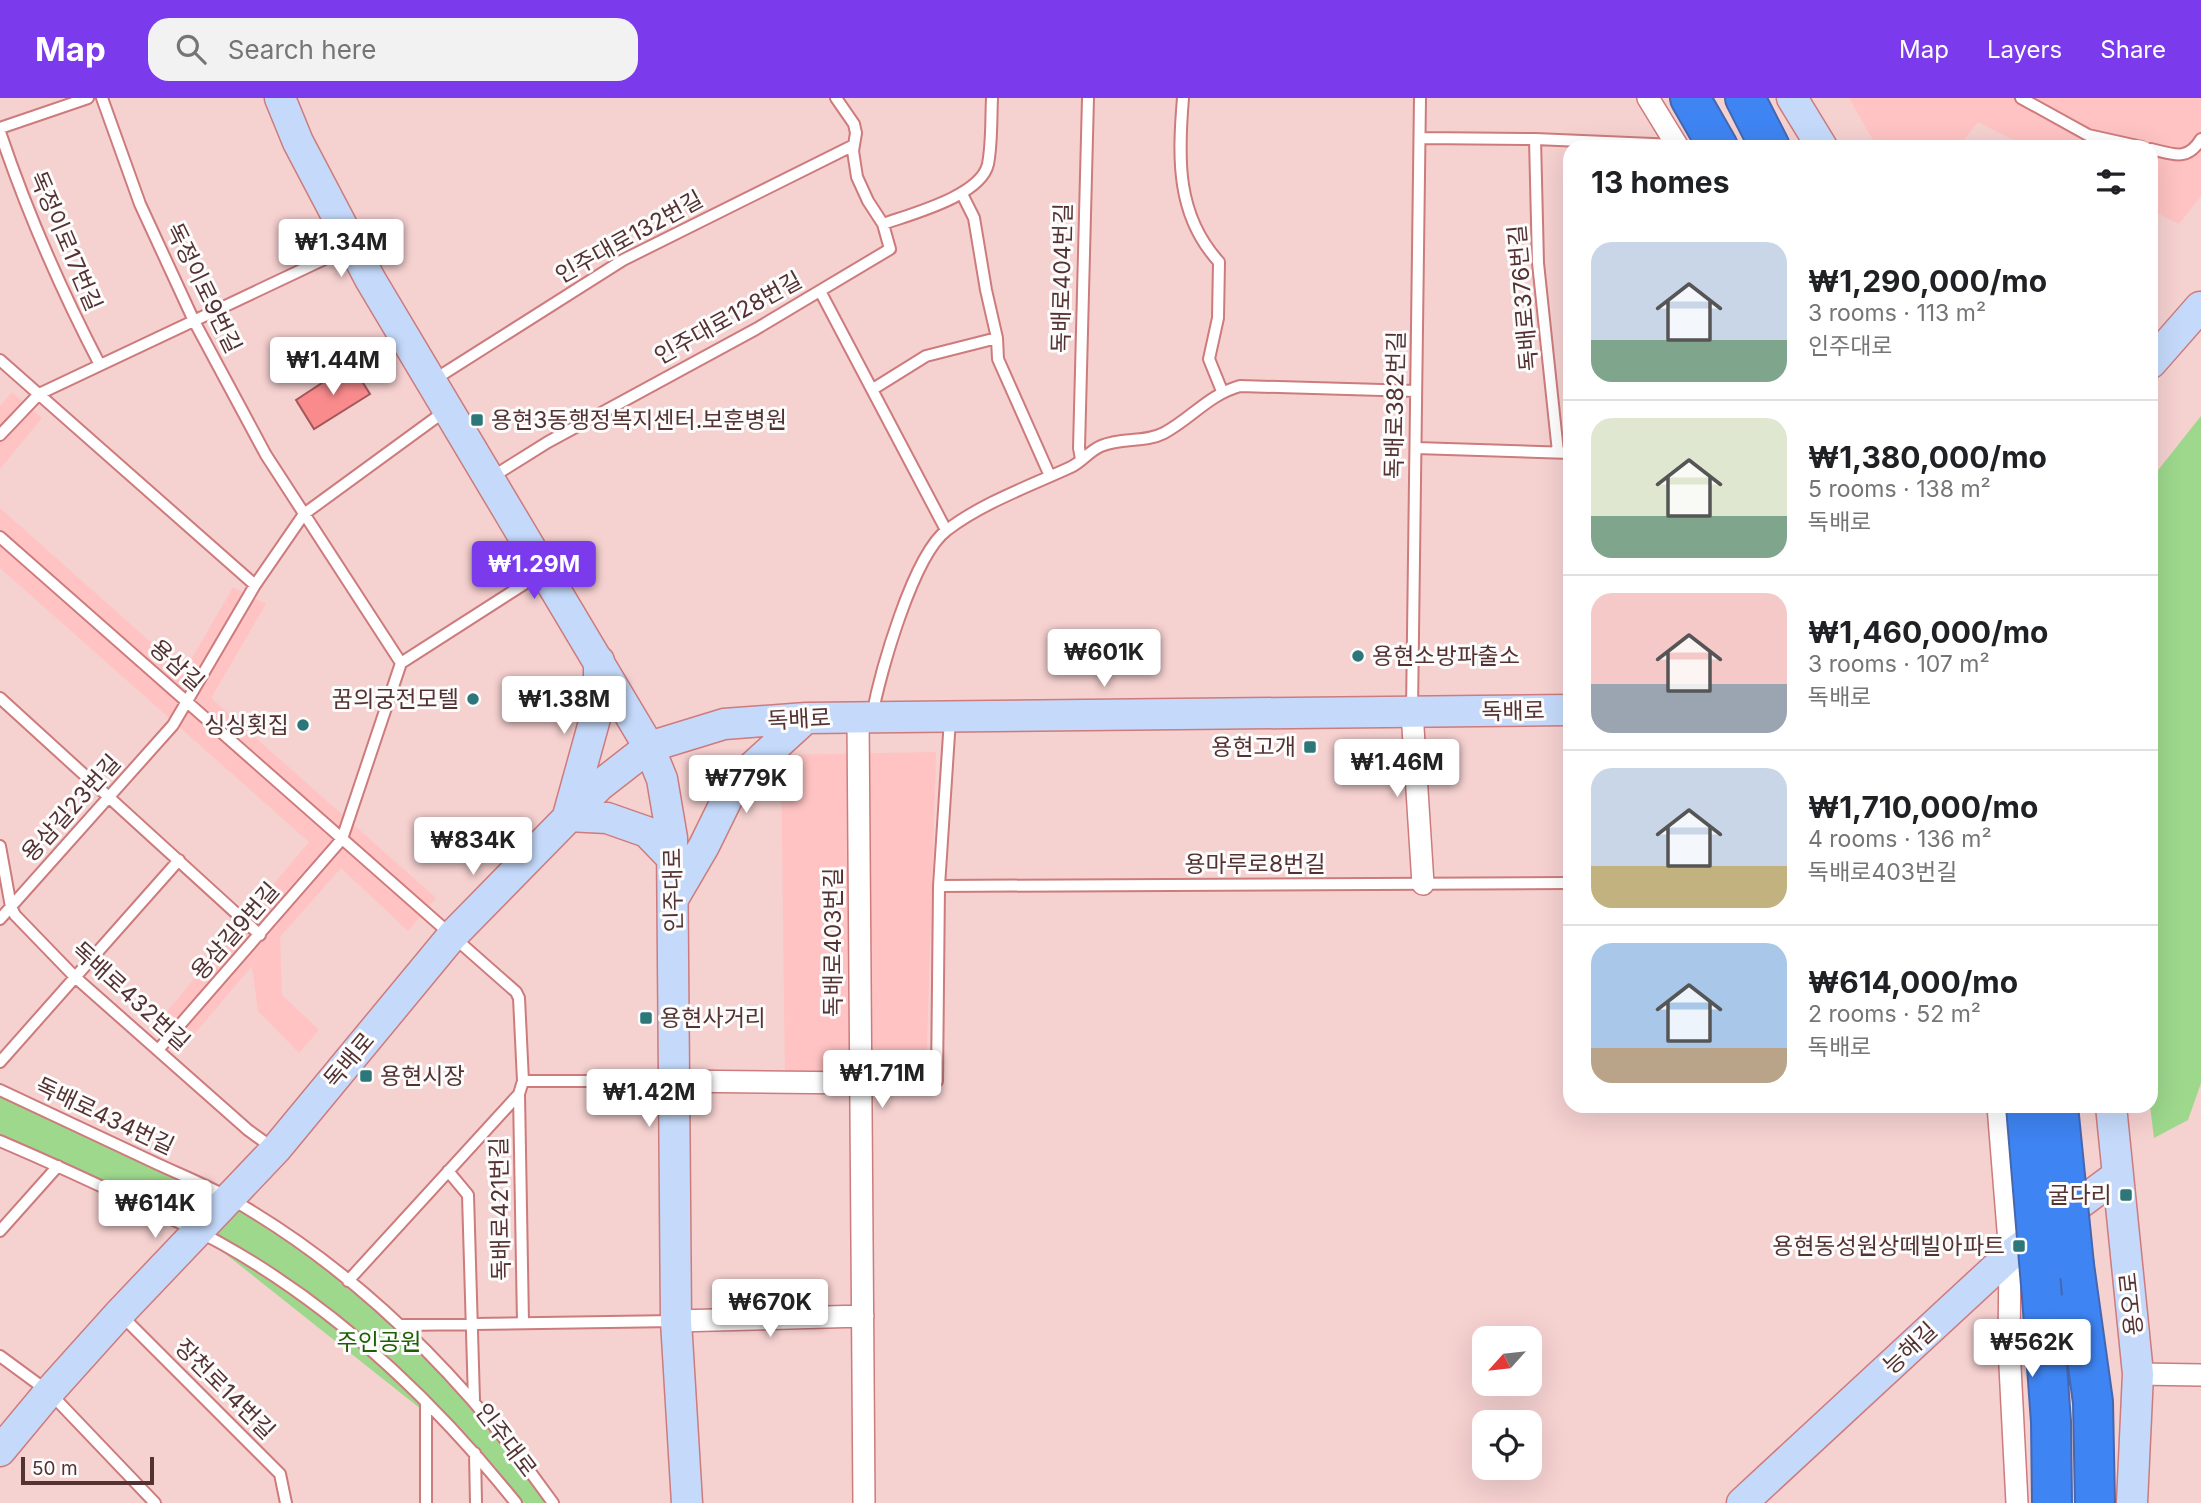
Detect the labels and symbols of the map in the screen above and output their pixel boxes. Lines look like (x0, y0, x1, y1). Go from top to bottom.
street label: 독정이로17번길 (24, 167, 108, 315)
street label: 인주대로132번길 (550, 185, 708, 289)
street label: 독배로404번길 (1047, 203, 1077, 353)
street label: 독정이로9번길 (160, 218, 248, 358)
pin: ₩1.34M (284, 220, 398, 279)
street label: 독배로376번길 (1503, 224, 1543, 372)
street label: 인주대로128번길 (649, 266, 807, 370)
street label: 독배로382번길 (1380, 331, 1410, 479)
pin: ₩1.44M (276, 338, 390, 397)
place label: 용현3동행정복지센터.보훈병원 (491, 406, 787, 434)
marker: 용현3동행정복지센터.보훈병원 (469, 412, 485, 428)
pin: ₩1.29M (477, 542, 591, 601)
pin: ₩601K (1055, 630, 1153, 689)
street label: 용삼길 (144, 633, 210, 697)
place label: 용현소방파출소 (1372, 642, 1520, 670)
marker: 용현소방파출소 (1350, 648, 1366, 664)
pin: ₩1.38M (507, 676, 621, 736)
place label: 꿈의궁전모텔 (332, 685, 459, 713)
marker: 꿈의궁전모텔 (465, 691, 481, 707)
street label: 독배로 (1481, 696, 1545, 726)
street label: 독배로 (767, 703, 831, 735)
place label: 싱싱횟집 (204, 711, 289, 739)
marker: 싱싱횟집 (295, 717, 311, 733)
place label: 용현고개 (1211, 733, 1296, 761)
marker: 용현고개 (1302, 739, 1318, 755)
pin: ₩1.46M (1340, 740, 1454, 799)
street label: 용삼길23번길 (16, 749, 126, 867)
pin: ₩779K (697, 756, 795, 815)
pin: ₩834K (424, 818, 522, 877)
street label: 인주대로 (658, 847, 688, 933)
street label: 용마루로8번길 (1184, 850, 1326, 878)
street label: 독배로403번길 (819, 867, 847, 1017)
street label: 용삼길9번길 (185, 877, 285, 985)
street label: 독배로432번길 (66, 936, 196, 1056)
place label: 용현사거리 (660, 1004, 766, 1032)
marker: 용현사거리 (638, 1010, 654, 1026)
street label: 독배로 (318, 1027, 380, 1093)
pin: ₩1.71M (825, 1051, 939, 1110)
place label: 용현시장 (380, 1062, 465, 1090)
marker: 용현시장 (358, 1068, 374, 1084)
pin: ₩1.42M (592, 1070, 706, 1129)
street label: 독배로434번길 (31, 1072, 179, 1160)
street label: 독배로421번길 (485, 1137, 515, 1281)
pin: ₩614K (106, 1180, 204, 1240)
place label: 굴다리 (2049, 1181, 2112, 1209)
marker: 굴다리 (2118, 1187, 2134, 1203)
place label: 용현동성원상떼빌아파트 (1772, 1232, 2005, 1260)
marker: 용현동성원상떼빌아파트 (2011, 1238, 2027, 1254)
street label: 용오로 (2114, 1271, 2148, 1337)
pin: ₩670K (721, 1280, 819, 1339)
street label: 능해길 (1877, 1316, 1943, 1380)
pin: ₩562K (1983, 1320, 2081, 1379)
north arrow (1472, 1326, 1542, 1396)
park label: 주인공원 (337, 1328, 421, 1356)
street label: 장천로14번길 (169, 1333, 281, 1445)
street label: 인주대로 (469, 1398, 543, 1482)
scale bar (21, 1454, 154, 1486)

